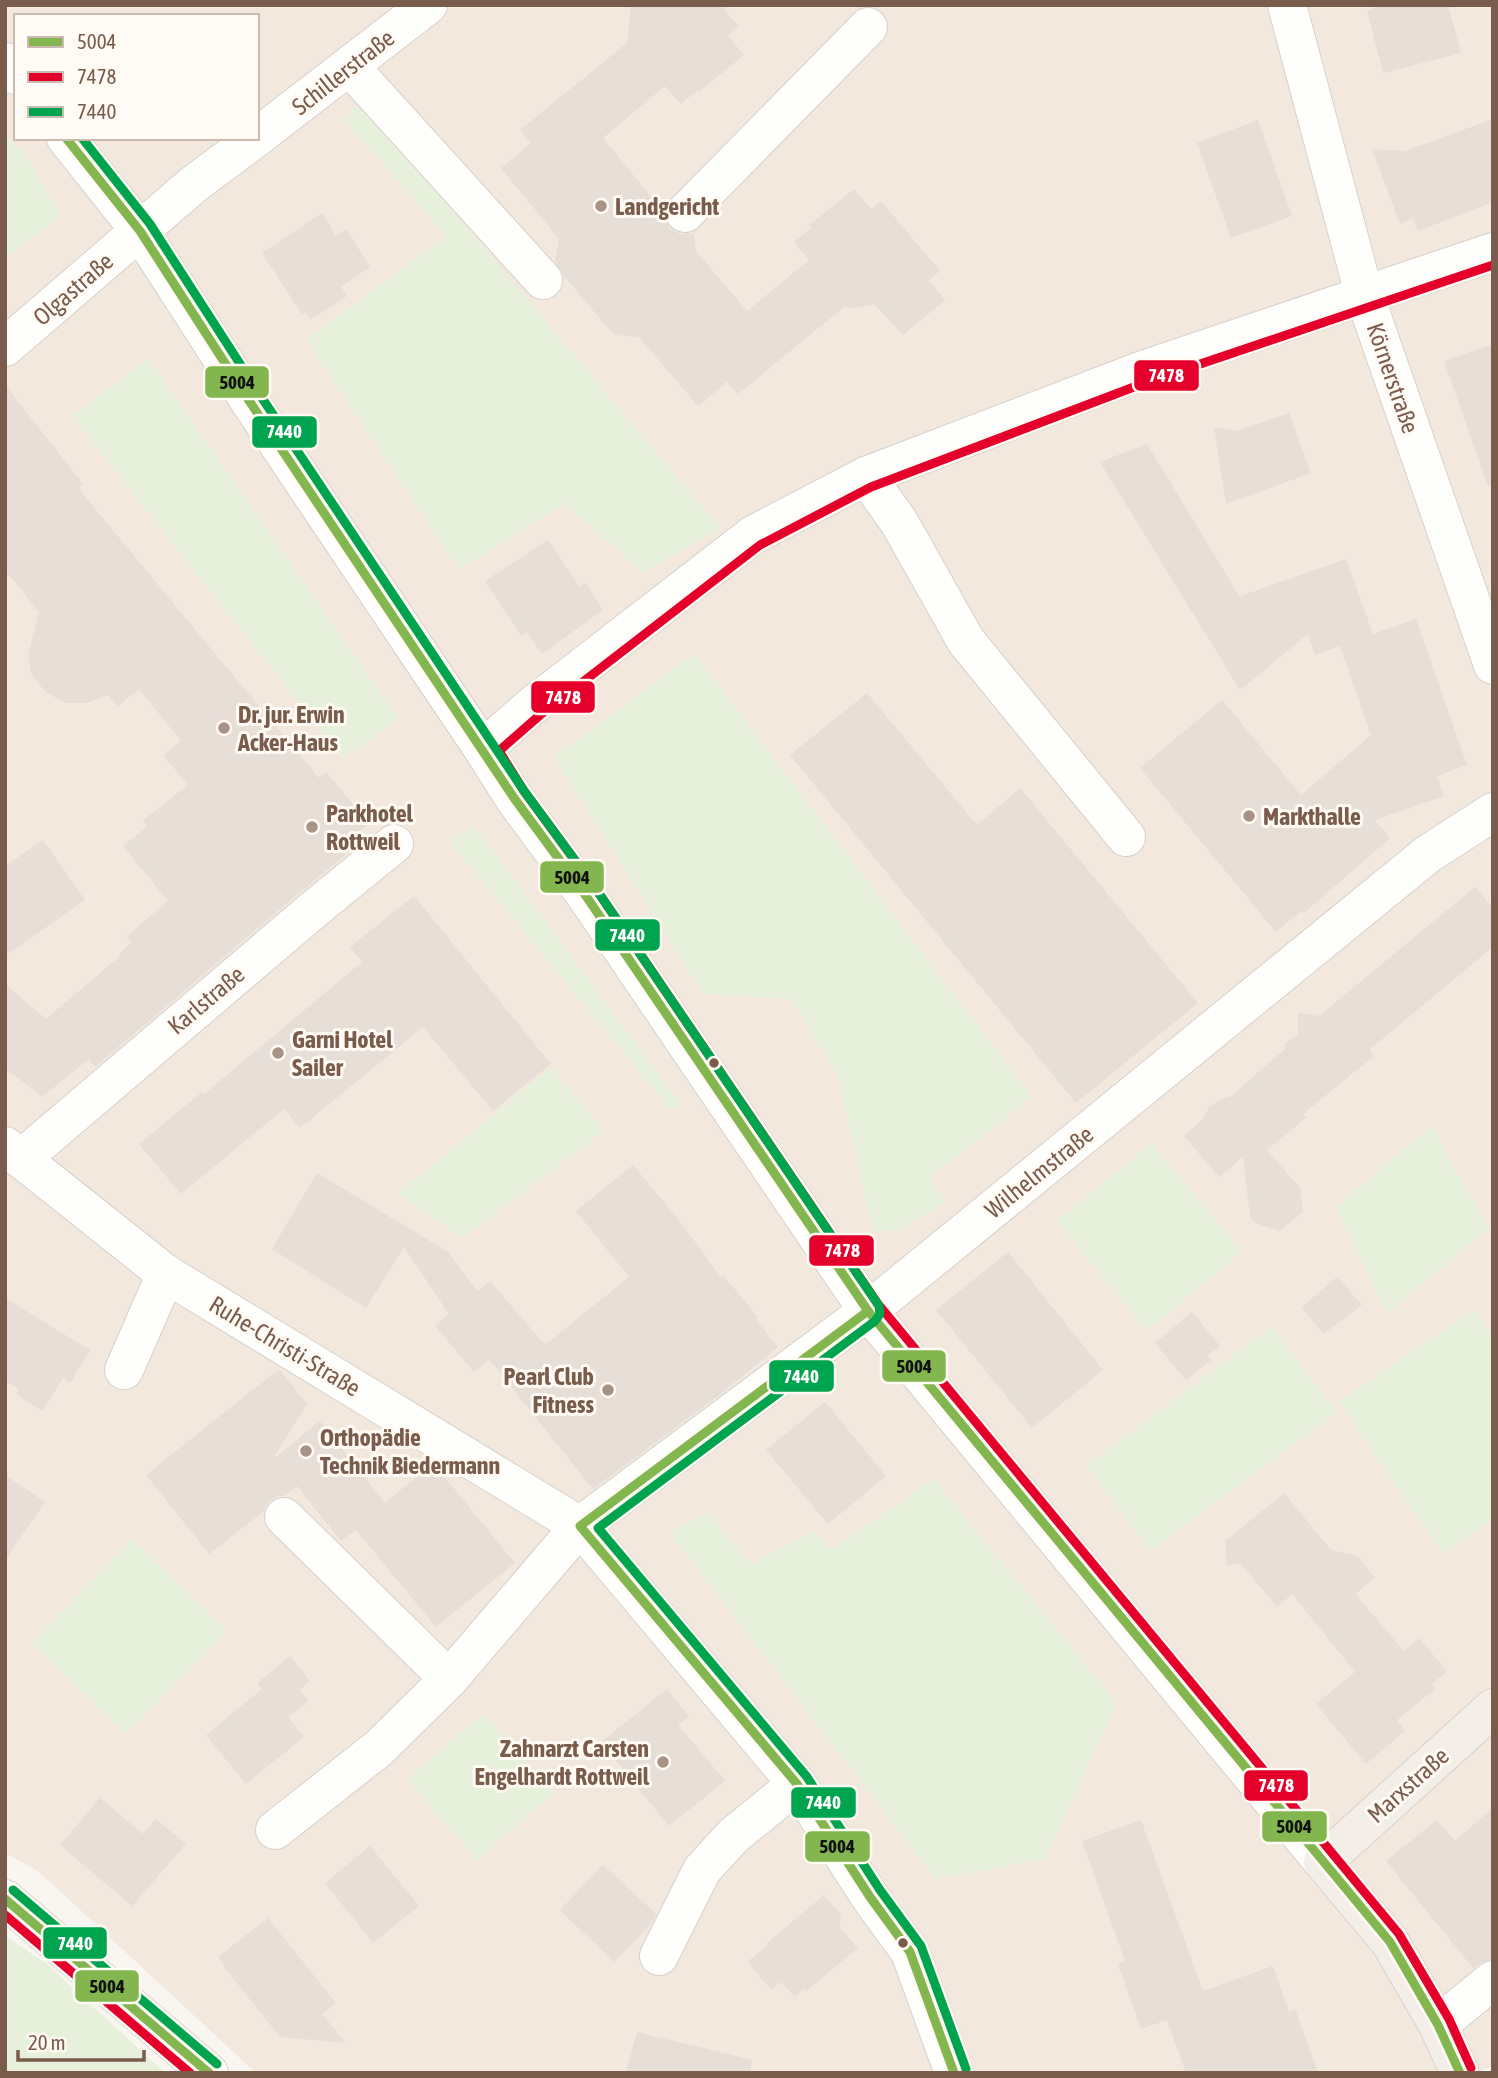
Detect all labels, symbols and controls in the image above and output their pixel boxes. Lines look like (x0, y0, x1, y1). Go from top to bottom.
legend (14, 14, 259, 140)
street label: Schillerstraße (287, 24, 399, 120)
text: 5004 (77, 29, 117, 53)
text: 7478 (77, 64, 117, 88)
text: 7440 (77, 99, 117, 123)
place label: Landgericht (615, 193, 719, 220)
marker: Landgericht (593, 198, 609, 214)
street label: Olgastraße (28, 247, 118, 331)
street label: Körnerstraße (1362, 319, 1424, 437)
line badge: 7478 (1133, 359, 1200, 392)
text: 7478 (1148, 364, 1184, 386)
line badge: 5004 (204, 365, 270, 399)
text: 5004 (219, 371, 255, 393)
line badge: 7440 (251, 415, 318, 449)
text: 7440 (266, 420, 302, 442)
line badge: 7478 (530, 680, 596, 714)
text: 7478 (545, 686, 581, 708)
place label: Dr. jur. Erwin Acker-Haus (237, 701, 345, 756)
marker: Dr. jur. Erwin Acker-Haus (216, 720, 232, 736)
place label: Parkhotel Rottweil (326, 800, 414, 855)
place label: Markthalle (1263, 803, 1361, 830)
marker: Markthalle (1241, 808, 1257, 824)
marker: Parkhotel Rottweil (304, 819, 320, 835)
line badge: 5004 (539, 860, 605, 894)
text: 5004 (554, 866, 590, 888)
line badge: 7440 (594, 918, 661, 952)
text: 7440 (609, 924, 645, 946)
street label: Karlstraße (162, 960, 250, 1040)
place label: Garni Hotel Sailer (292, 1026, 393, 1081)
marker: Garni Hotel Sailer (270, 1045, 286, 1061)
unlabelled marker (707, 1056, 721, 1070)
street label: Wilhelmstraße (980, 1120, 1098, 1224)
line badge: 7478 (808, 1234, 875, 1267)
text: 7478 (824, 1239, 860, 1261)
street label: Ruhe-Christi-Straße (205, 1290, 365, 1402)
line badge: 5004 (881, 1349, 947, 1383)
text: 5004 (896, 1355, 932, 1377)
line badge: 7440 (768, 1359, 835, 1393)
place label: Pearl Club Fitness (504, 1363, 595, 1418)
text: 7440 (783, 1365, 819, 1387)
marker: Pearl Club Fitness (600, 1382, 616, 1398)
place label: Orthopädie Technik Biedermann (320, 1424, 500, 1479)
marker: Orthopädie Technik Biedermann (298, 1443, 314, 1459)
place label: Zahnarzt Carsten Engelhardt Rottweil (475, 1735, 650, 1790)
street label: Marxstraße (1362, 1742, 1454, 1828)
marker: Zahnarzt Carsten Engelhardt Rottweil (655, 1754, 671, 1770)
line badge: 7478 (1243, 1769, 1309, 1802)
text: 7478 (1258, 1774, 1294, 1796)
line badge: 7440 (790, 1786, 857, 1819)
text: 7440 (805, 1791, 841, 1813)
line badge: 5004 (1261, 1810, 1328, 1843)
text: 5004 (1276, 1815, 1312, 1837)
line badge: 5004 (804, 1830, 871, 1863)
text: 5004 (819, 1835, 855, 1857)
line badge: 7440 (42, 1926, 108, 1960)
text: 7440 (57, 1932, 93, 1954)
unlabelled marker (896, 1936, 910, 1950)
line badge: 5004 (74, 1969, 140, 2003)
text: 5004 (89, 1975, 125, 1997)
scale bar (18, 2018, 144, 2062)
text: 20 m (28, 2030, 66, 2054)

